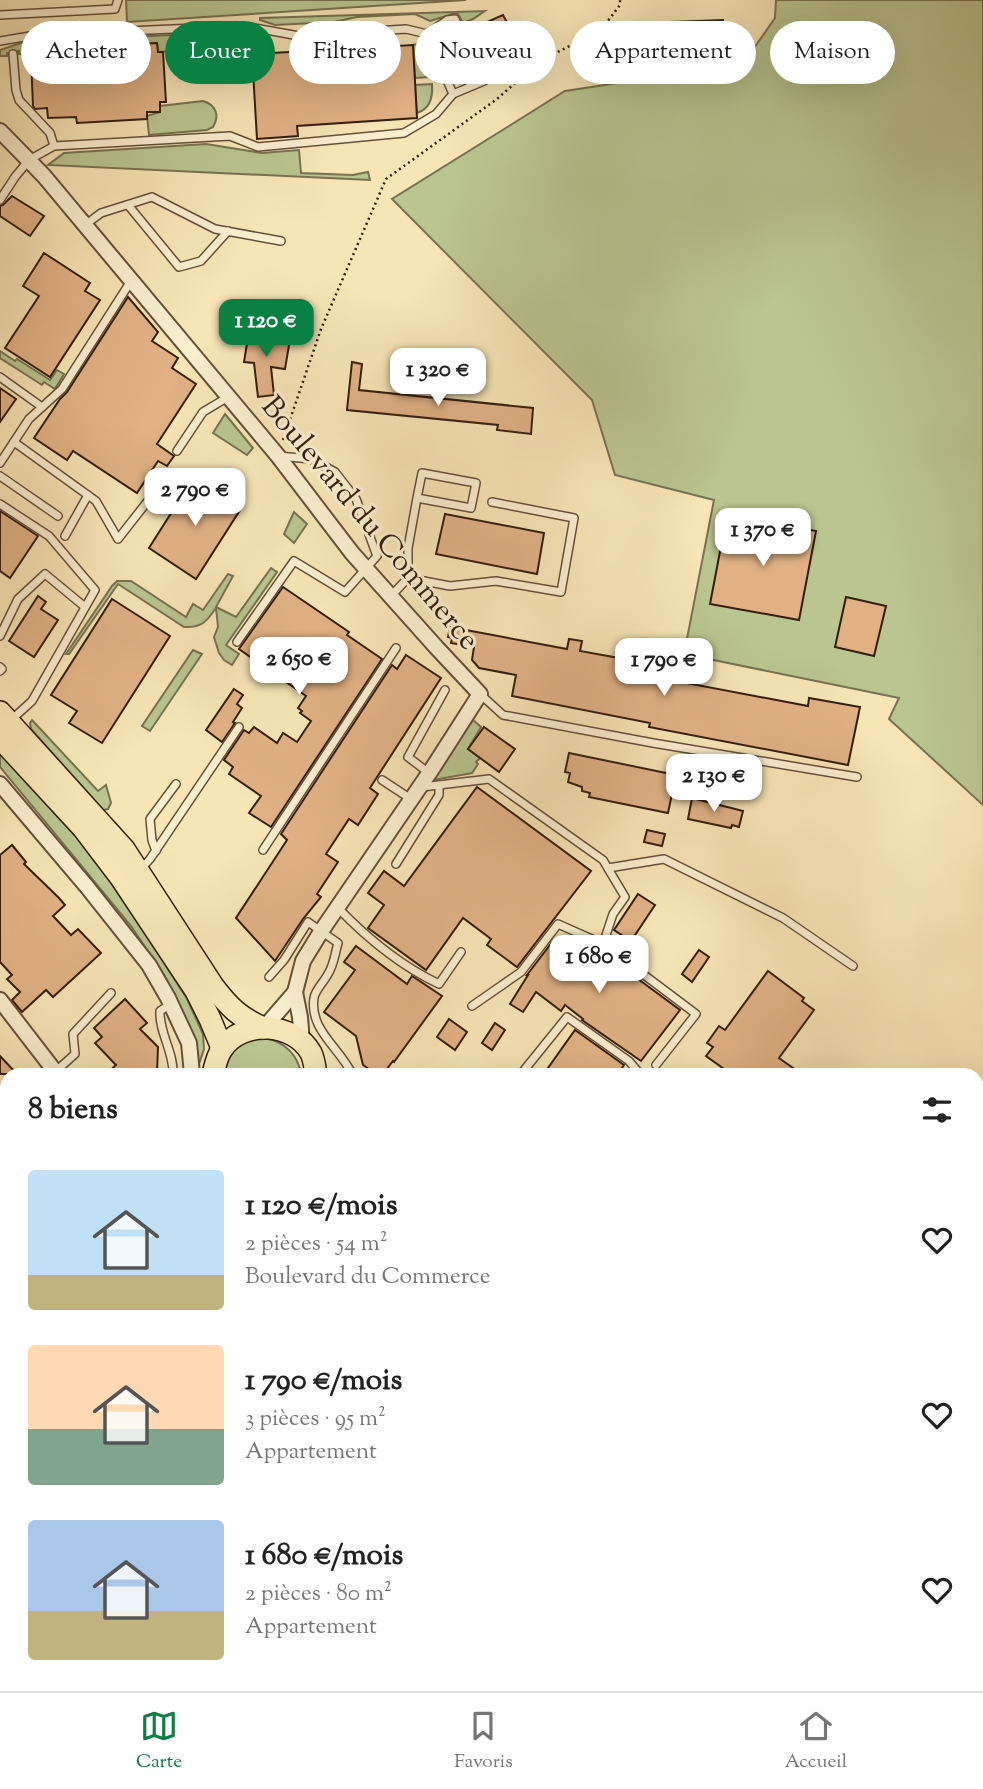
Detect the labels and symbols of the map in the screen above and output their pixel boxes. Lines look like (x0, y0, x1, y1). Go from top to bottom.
pin: 1 120 € (201, 300, 331, 359)
pin: 1 320 € (373, 348, 503, 408)
street label: Boulevard du Commerce (250, 388, 488, 660)
pin: 2 790 € (130, 468, 260, 528)
pin: 1 370 € (698, 508, 828, 568)
pin: 2 650 € (234, 638, 364, 697)
pin: 1 790 € (599, 638, 729, 698)
pin: 2 130 € (649, 754, 779, 814)
pin: 1 680 € (534, 936, 664, 995)

